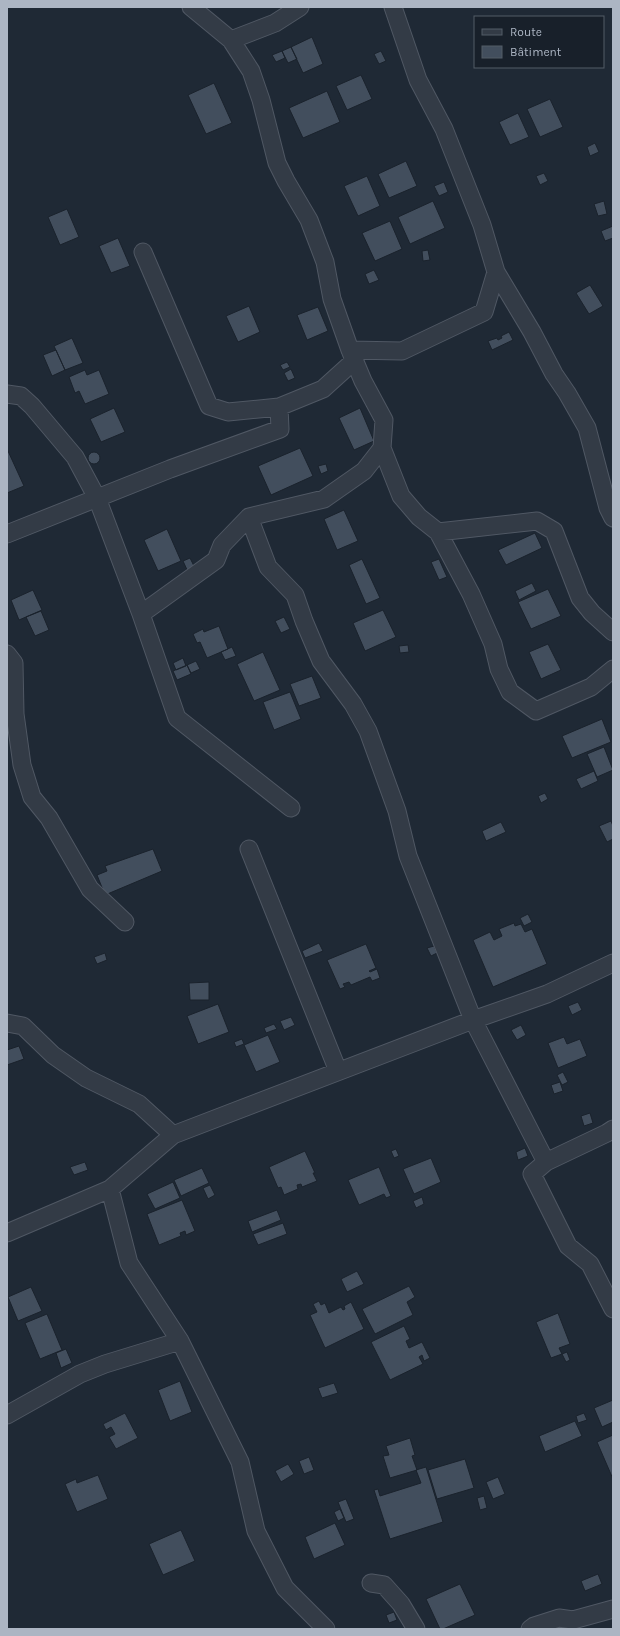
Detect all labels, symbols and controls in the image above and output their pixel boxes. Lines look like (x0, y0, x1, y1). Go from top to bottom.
legend (474, 16, 604, 68)
text: Route (510, 25, 542, 39)
text: Bâtiment (510, 45, 562, 59)

